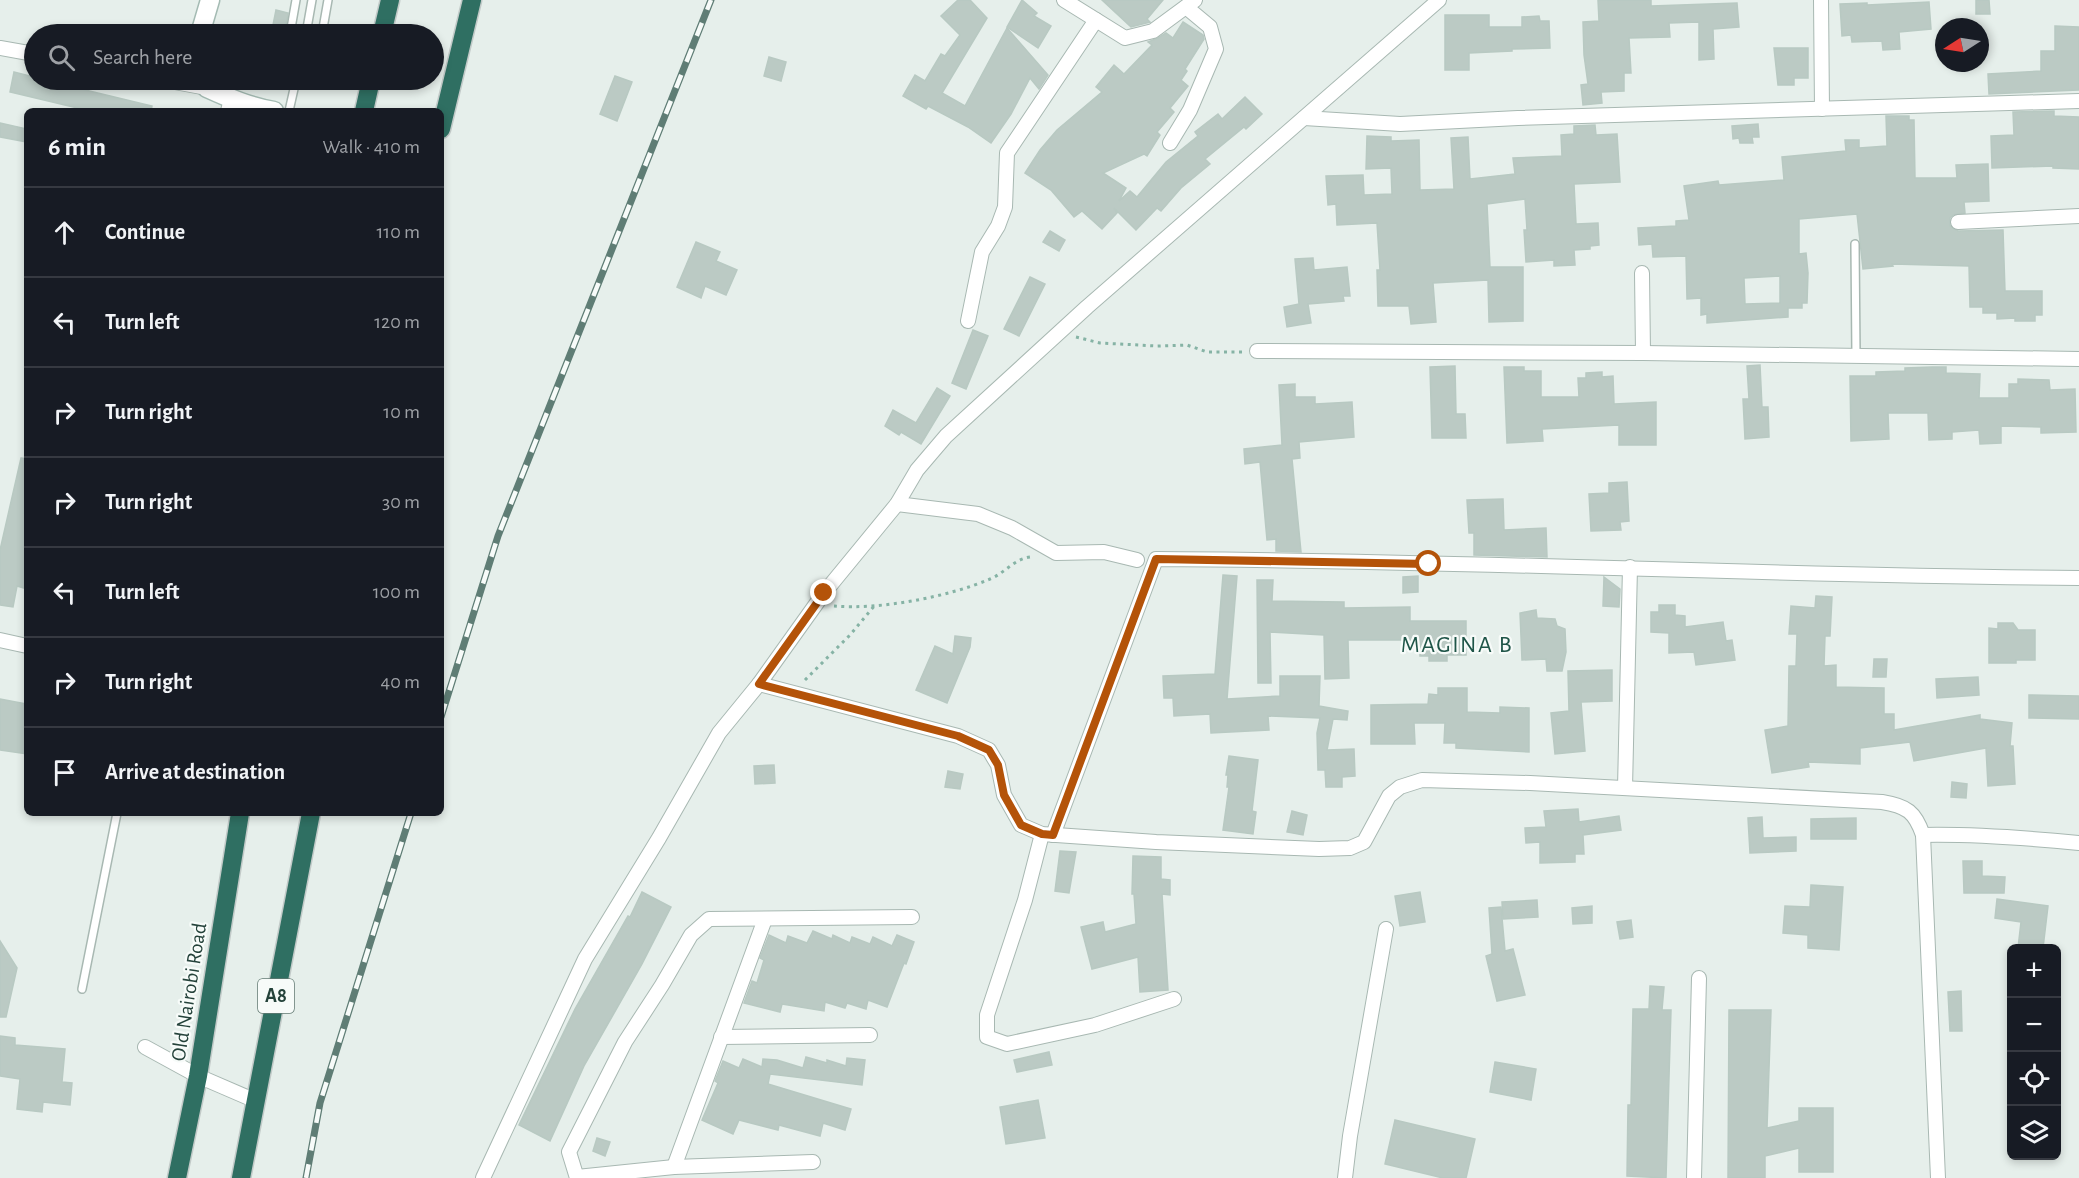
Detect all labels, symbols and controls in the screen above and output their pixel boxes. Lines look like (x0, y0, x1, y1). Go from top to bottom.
north arrow (1935, 18, 1989, 72)
search box (24, 24, 444, 90)
icon: search (45, 41, 78, 74)
text: Search here (93, 46, 192, 68)
text: 6 min (48, 134, 106, 160)
text: Walk · 410 m (322, 137, 420, 157)
icon: ahead (48, 216, 81, 249)
text: Continue (105, 221, 185, 243)
text: 110 m (376, 222, 420, 242)
icon: left (48, 306, 81, 339)
text: Turn left (105, 311, 179, 333)
text: 120 m (374, 312, 420, 332)
icon: right (48, 396, 81, 429)
text: Turn right (105, 401, 192, 423)
text: 10 m (383, 402, 420, 422)
icon: right (48, 486, 81, 519)
text: Turn right (105, 491, 192, 513)
text: 30 m (382, 492, 420, 512)
route start (1415, 550, 1441, 576)
icon: left (48, 576, 81, 609)
route end (810, 579, 836, 605)
text: Turn left (105, 581, 179, 603)
text: 100 m (373, 582, 420, 602)
district label: MAGINA B (1401, 633, 1513, 657)
icon: right (48, 666, 81, 699)
text: Turn right (105, 671, 192, 693)
text: 40 m (381, 672, 420, 692)
icon: arrive (48, 756, 81, 789)
text: Arrive at destination (105, 761, 285, 783)
street label: Old Nairobi Road (168, 921, 210, 1063)
map controls (2007, 944, 2061, 1160)
button: + (2007, 944, 2061, 998)
road number: A8 (258, 979, 294, 1013)
button: − (2007, 998, 2061, 1052)
button: locate (2007, 1052, 2061, 1106)
button: layers (2007, 1106, 2061, 1160)

